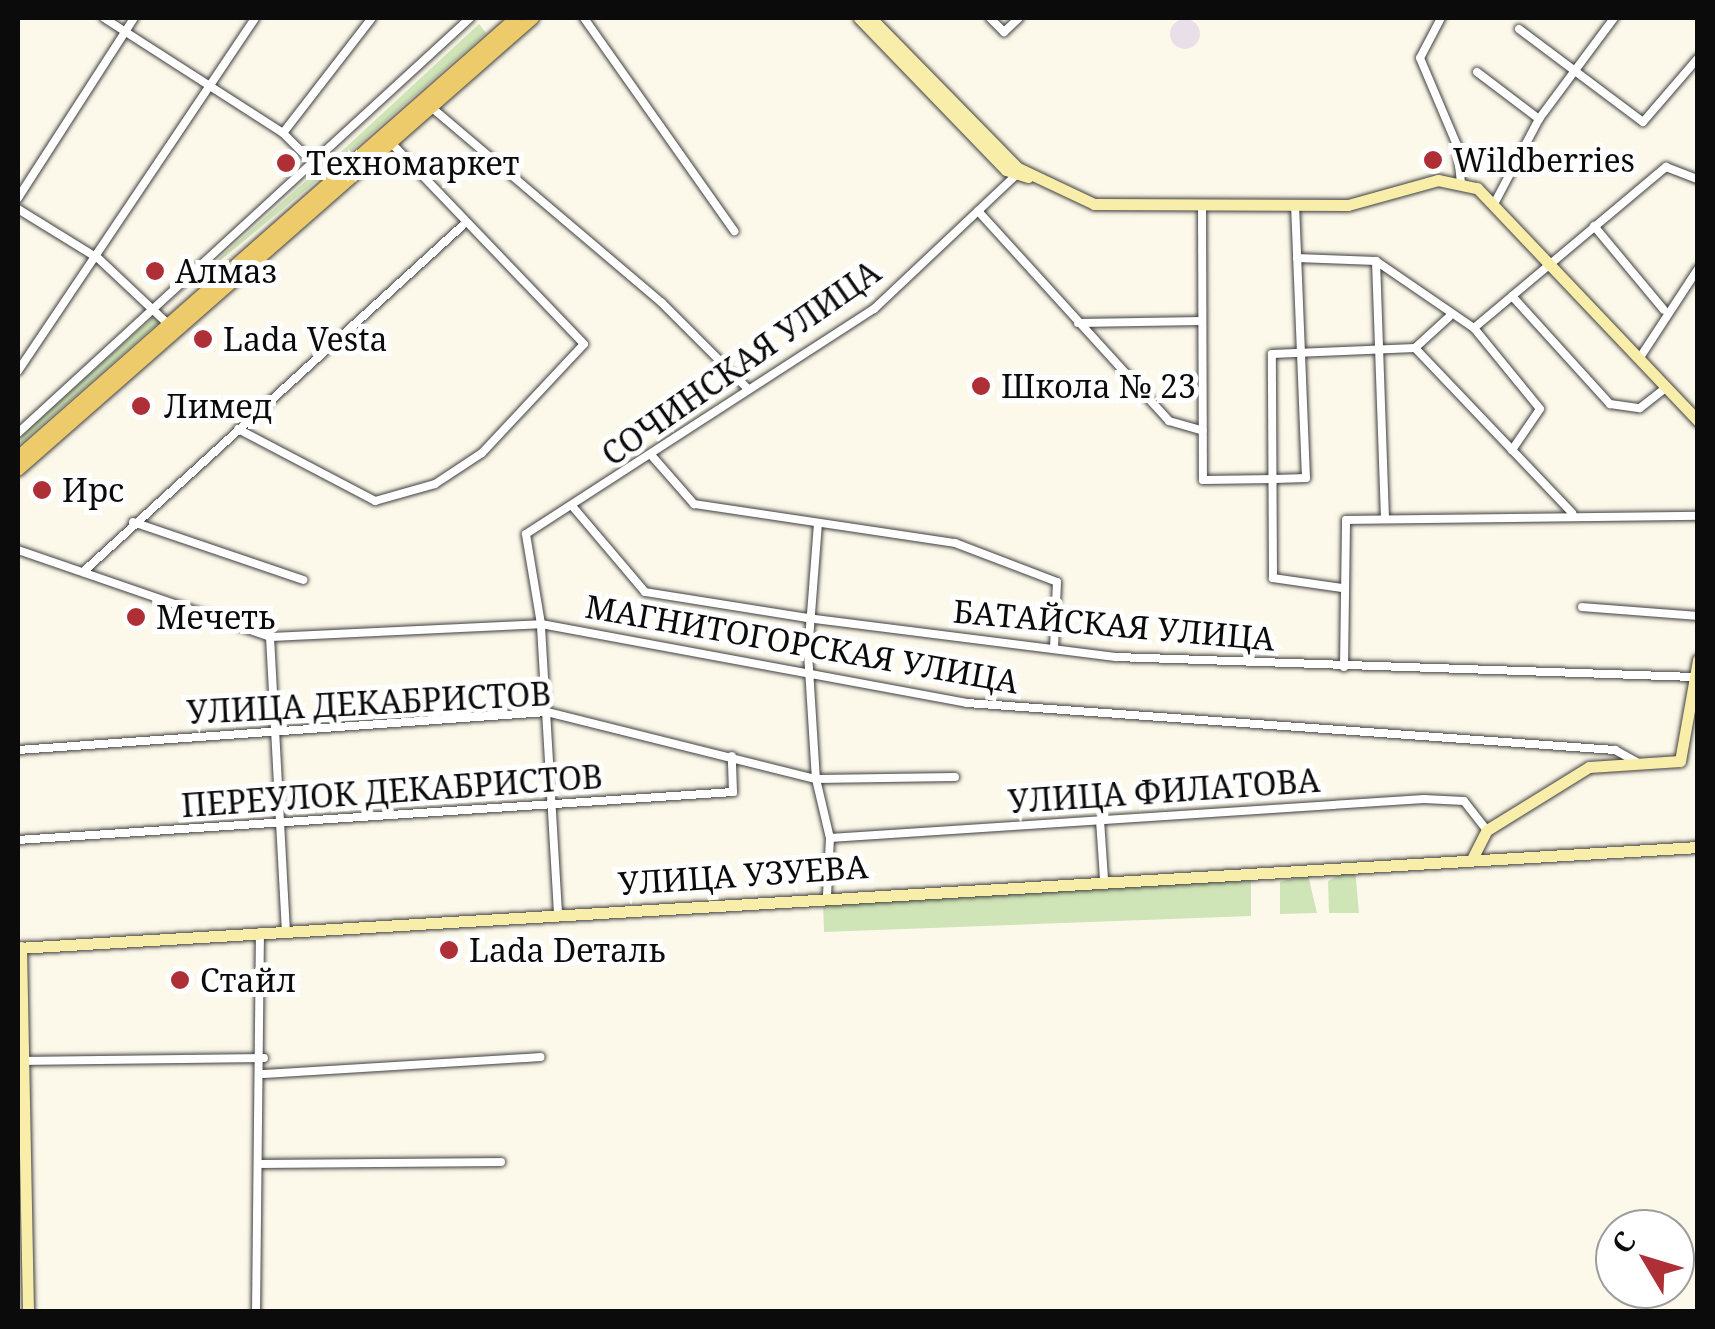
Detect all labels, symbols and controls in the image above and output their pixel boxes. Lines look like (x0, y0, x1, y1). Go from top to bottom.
place label: Wildberries (1453, 141, 1635, 179)
place label: Техномаркет (306, 144, 520, 182)
marker: Wildberries (1422, 149, 1444, 171)
marker: Техномаркет (275, 152, 297, 174)
place label: Алмаз (175, 252, 277, 290)
street label: СОЧИНСКАЯ УЛИЦА (595, 252, 887, 474)
marker: Алмаз (144, 260, 166, 282)
place label: Lada Vesta (223, 320, 387, 358)
marker: Lada Vesta (192, 328, 214, 350)
place label: Школа № 23 (1001, 367, 1196, 405)
marker: Школа № 23 (970, 375, 992, 397)
place label: Лимед (164, 387, 272, 425)
marker: Лимед (128, 393, 154, 419)
place label: Ирс (62, 471, 124, 509)
marker: Ирс (31, 479, 53, 501)
street label: МАГНИТОГОРСКАЯ УЛИЦА (582, 587, 1022, 701)
street label: БАТАЙСКАЯ УЛИЦА (951, 592, 1277, 658)
place label: Мечеть (156, 598, 275, 636)
marker: Мечеть (125, 606, 147, 628)
street label: УЛИЦА ДЕКАБРИСТОВ (186, 674, 552, 732)
street label: ПЕРЕУЛОК ДЕКАБРИСТОВ (180, 757, 604, 825)
street label: УЛИЦА ФИЛАТОВА (1007, 761, 1321, 821)
street label: УЛИЦА УЗУЕВА (617, 847, 869, 903)
place label: Lada Dеталь (469, 931, 665, 969)
marker: Lada Dеталь (438, 939, 460, 961)
place label: Стайл (200, 961, 296, 999)
marker: Стайл (169, 969, 191, 991)
north arrow (1595, 1209, 1695, 1309)
text: С (1602, 1223, 1644, 1261)

